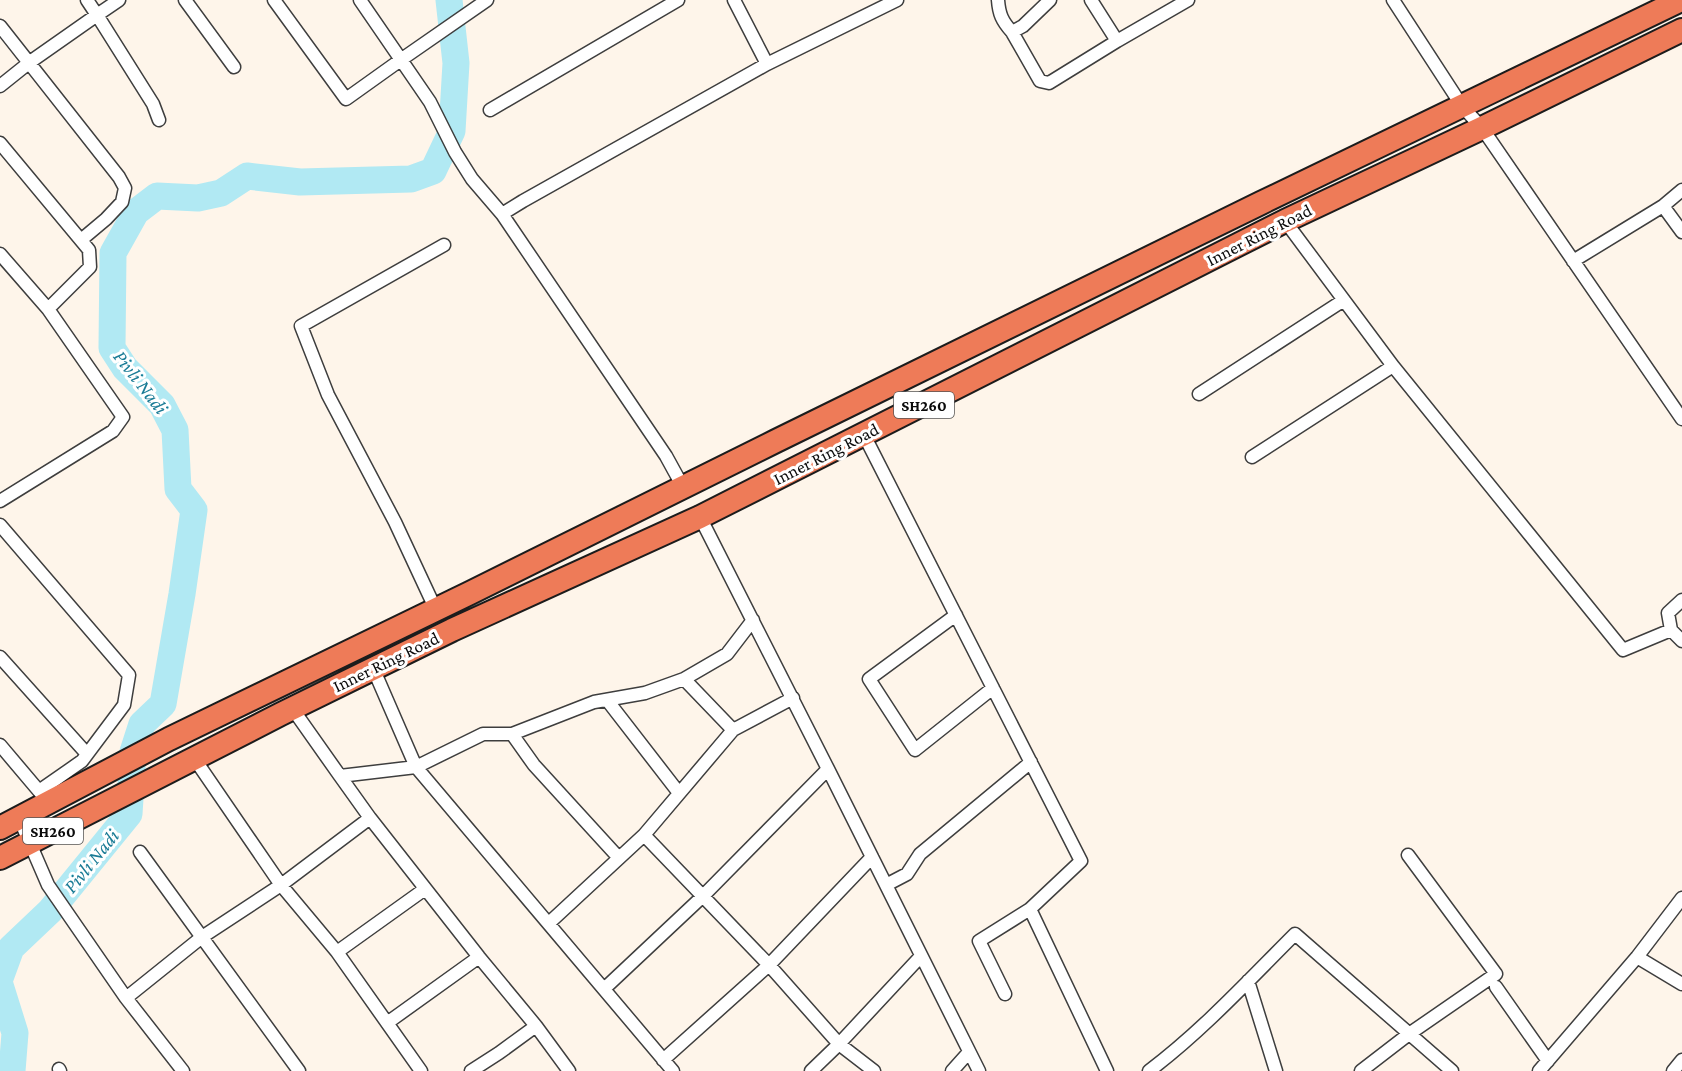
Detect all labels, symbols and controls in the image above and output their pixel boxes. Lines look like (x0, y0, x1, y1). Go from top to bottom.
street label: Inner Ring Road (1203, 200, 1315, 270)
water label: Pivli Nadi (109, 346, 173, 419)
road number: SH260 (894, 392, 954, 418)
street label: Inner Ring Road (770, 419, 882, 489)
street label: Inner Ring Road (330, 627, 443, 696)
road number: SH260 (23, 818, 83, 844)
water label: Pivli Nadi (59, 824, 124, 897)

